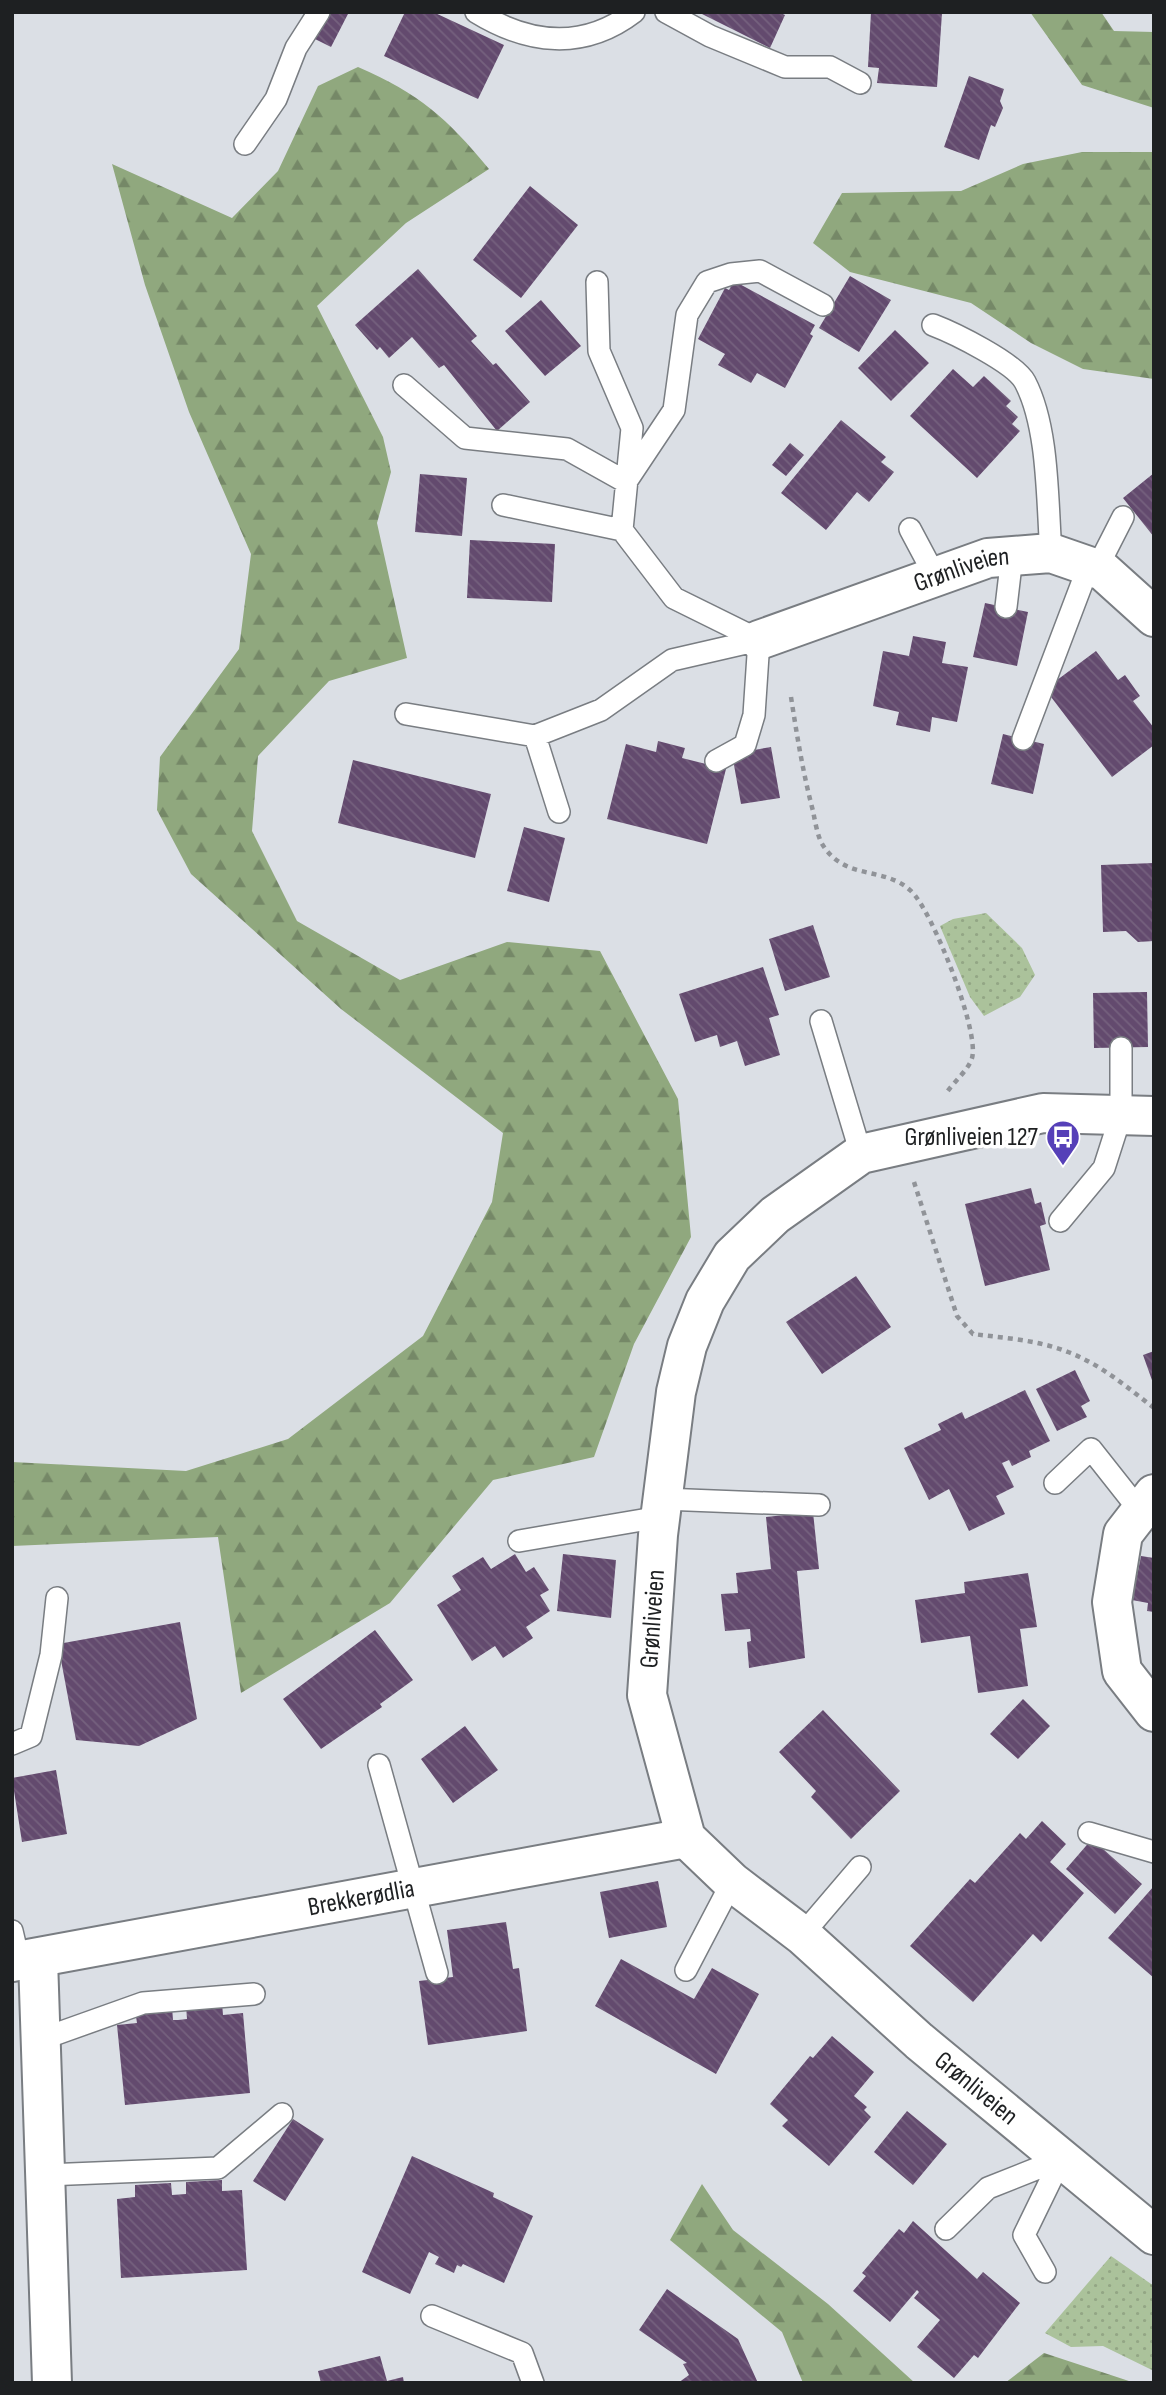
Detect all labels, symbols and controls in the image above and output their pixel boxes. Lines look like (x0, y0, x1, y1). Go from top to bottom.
street label: Grønliveien (910, 541, 1010, 599)
bus stop icon: Grønliveien 127 (1044, 1118, 1082, 1167)
place label: Grønliveien 127 (904, 1122, 1039, 1153)
street label: Grønliveien (634, 1569, 672, 1669)
street label: Brekkerødlia (305, 1873, 417, 1923)
street label: Grønliveien (928, 2045, 1024, 2132)

